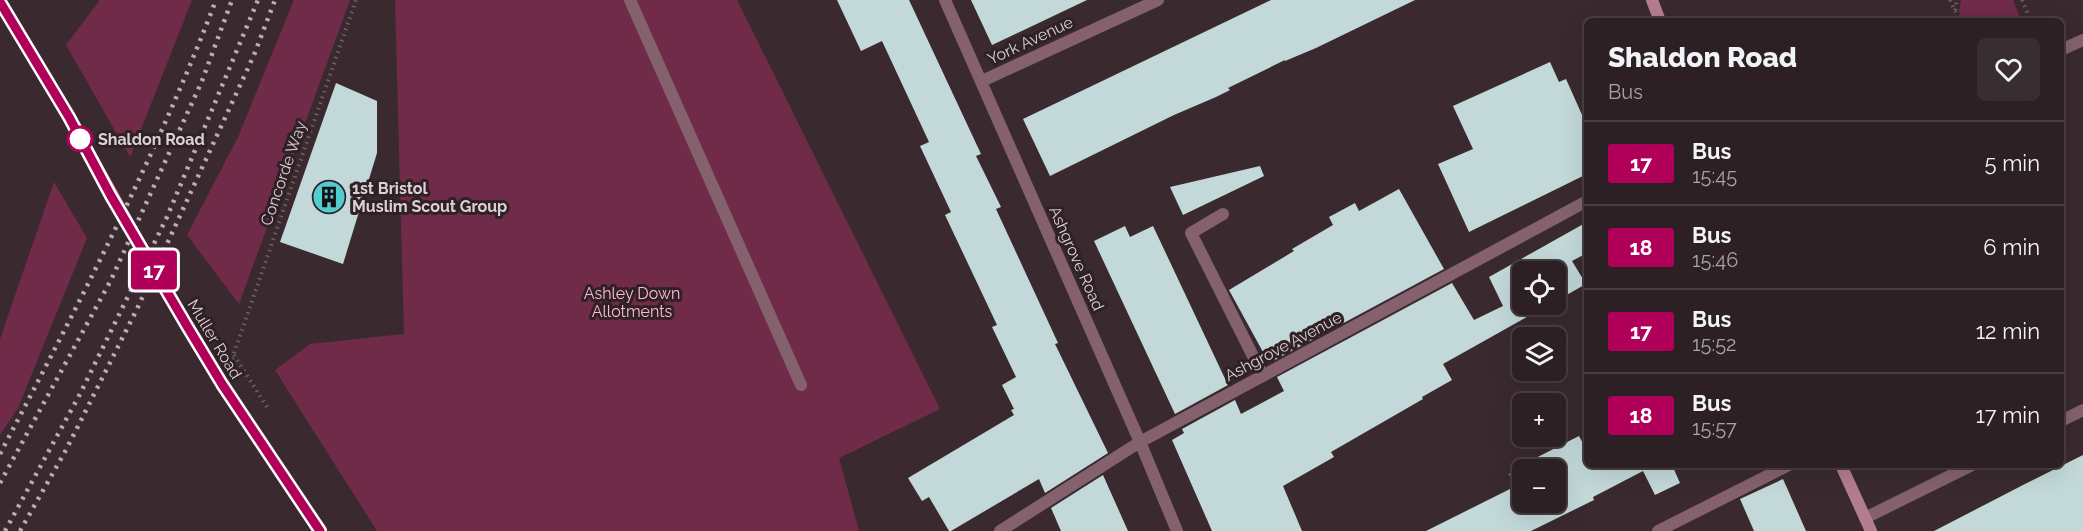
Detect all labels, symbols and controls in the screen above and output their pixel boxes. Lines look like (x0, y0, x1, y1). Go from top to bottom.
street label: York Avenue (984, 12, 1076, 69)
button: heart (1977, 38, 2040, 101)
text: Shaldon Road (1608, 41, 1797, 74)
text: Bus (1608, 80, 1643, 104)
street label: Concorde Way (257, 118, 310, 228)
marker: Shaldon Road (67, 126, 93, 152)
place label: Shaldon Road (98, 130, 205, 149)
text: Bus (1692, 138, 1731, 164)
text: 5 min (1985, 150, 2040, 176)
text: 17 (1630, 151, 1652, 176)
text: 15:45 (1692, 164, 1737, 188)
building icon: 1st Bristol Muslim Scout Group (311, 179, 347, 215)
place label: 1st Bristol Muslim Scout Group (352, 179, 507, 216)
street label: Ashgrove Road (1045, 203, 1108, 313)
text: Bus (1692, 222, 1731, 248)
text: 6 min (1983, 234, 2040, 260)
text: 18 (1629, 235, 1653, 260)
text: 15:46 (1692, 248, 1738, 272)
line badge: 17 (127, 250, 181, 290)
text: 17 (143, 258, 165, 283)
map controls (1512, 261, 1566, 513)
button: locate (1512, 261, 1566, 315)
park label: Ashley Down Allotments (584, 284, 680, 321)
street label: Muller Road (183, 296, 246, 382)
text: Bus (1692, 306, 1731, 332)
street label: Ashgrove Avenue (1222, 308, 1345, 385)
text: 12 min (1976, 318, 2040, 344)
text: 17 (1630, 319, 1652, 344)
button: layers (1512, 327, 1566, 381)
text: 15:52 (1692, 332, 1737, 356)
text: Bus (1692, 390, 1731, 416)
button: + (1512, 393, 1566, 447)
text: 17 min (1975, 402, 2040, 428)
text: 18 (1629, 403, 1653, 428)
text: 15:57 (1692, 416, 1737, 440)
button: − (1512, 459, 1566, 513)

